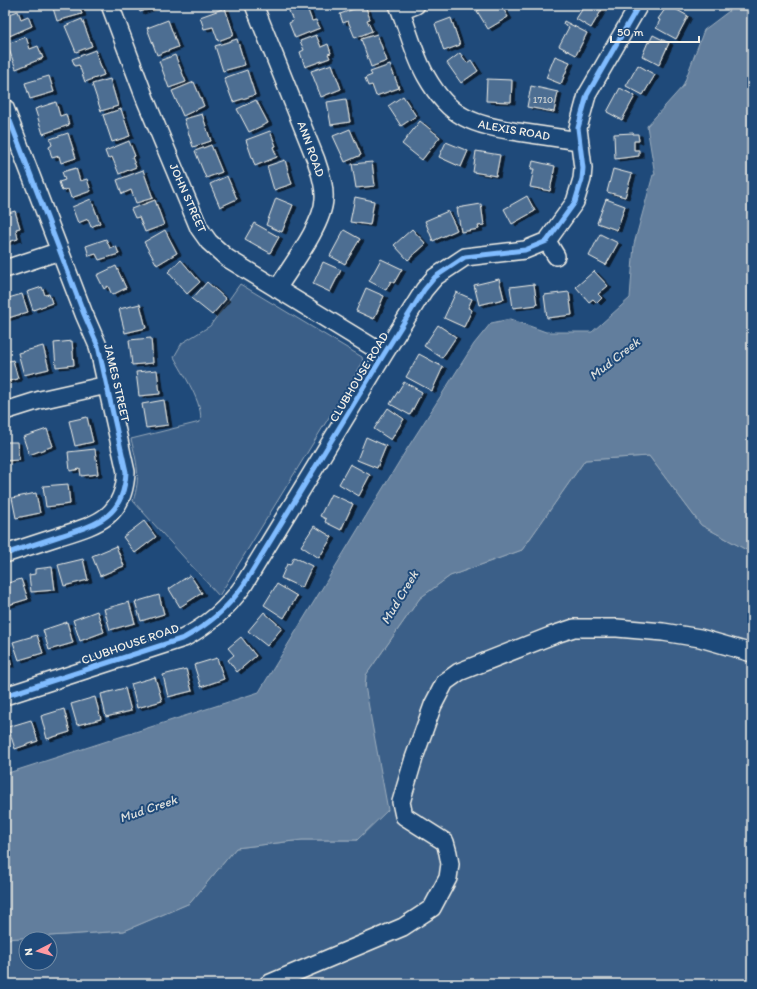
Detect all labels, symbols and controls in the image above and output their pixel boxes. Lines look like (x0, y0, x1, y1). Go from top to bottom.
scale bar (611, 18, 699, 44)
text: 50 m (617, 25, 643, 39)
house number: 1710 (533, 93, 553, 106)
street label: ALEXIS ROAD (477, 117, 552, 143)
street label: ANN ROAD (294, 119, 328, 179)
street label: JOHN STREET (166, 161, 210, 235)
street label: CLUBHOUSE ROAD (327, 330, 391, 424)
water label: Mud Creek (586, 333, 644, 383)
street label: JAMES STREET (101, 342, 133, 424)
water label: Mud Creek (378, 567, 422, 627)
street label: CLUBHOUSE ROAD (79, 621, 181, 667)
water label: Mud Creek (117, 791, 180, 825)
north arrow (18, 931, 58, 971)
text: N (22, 948, 35, 956)

